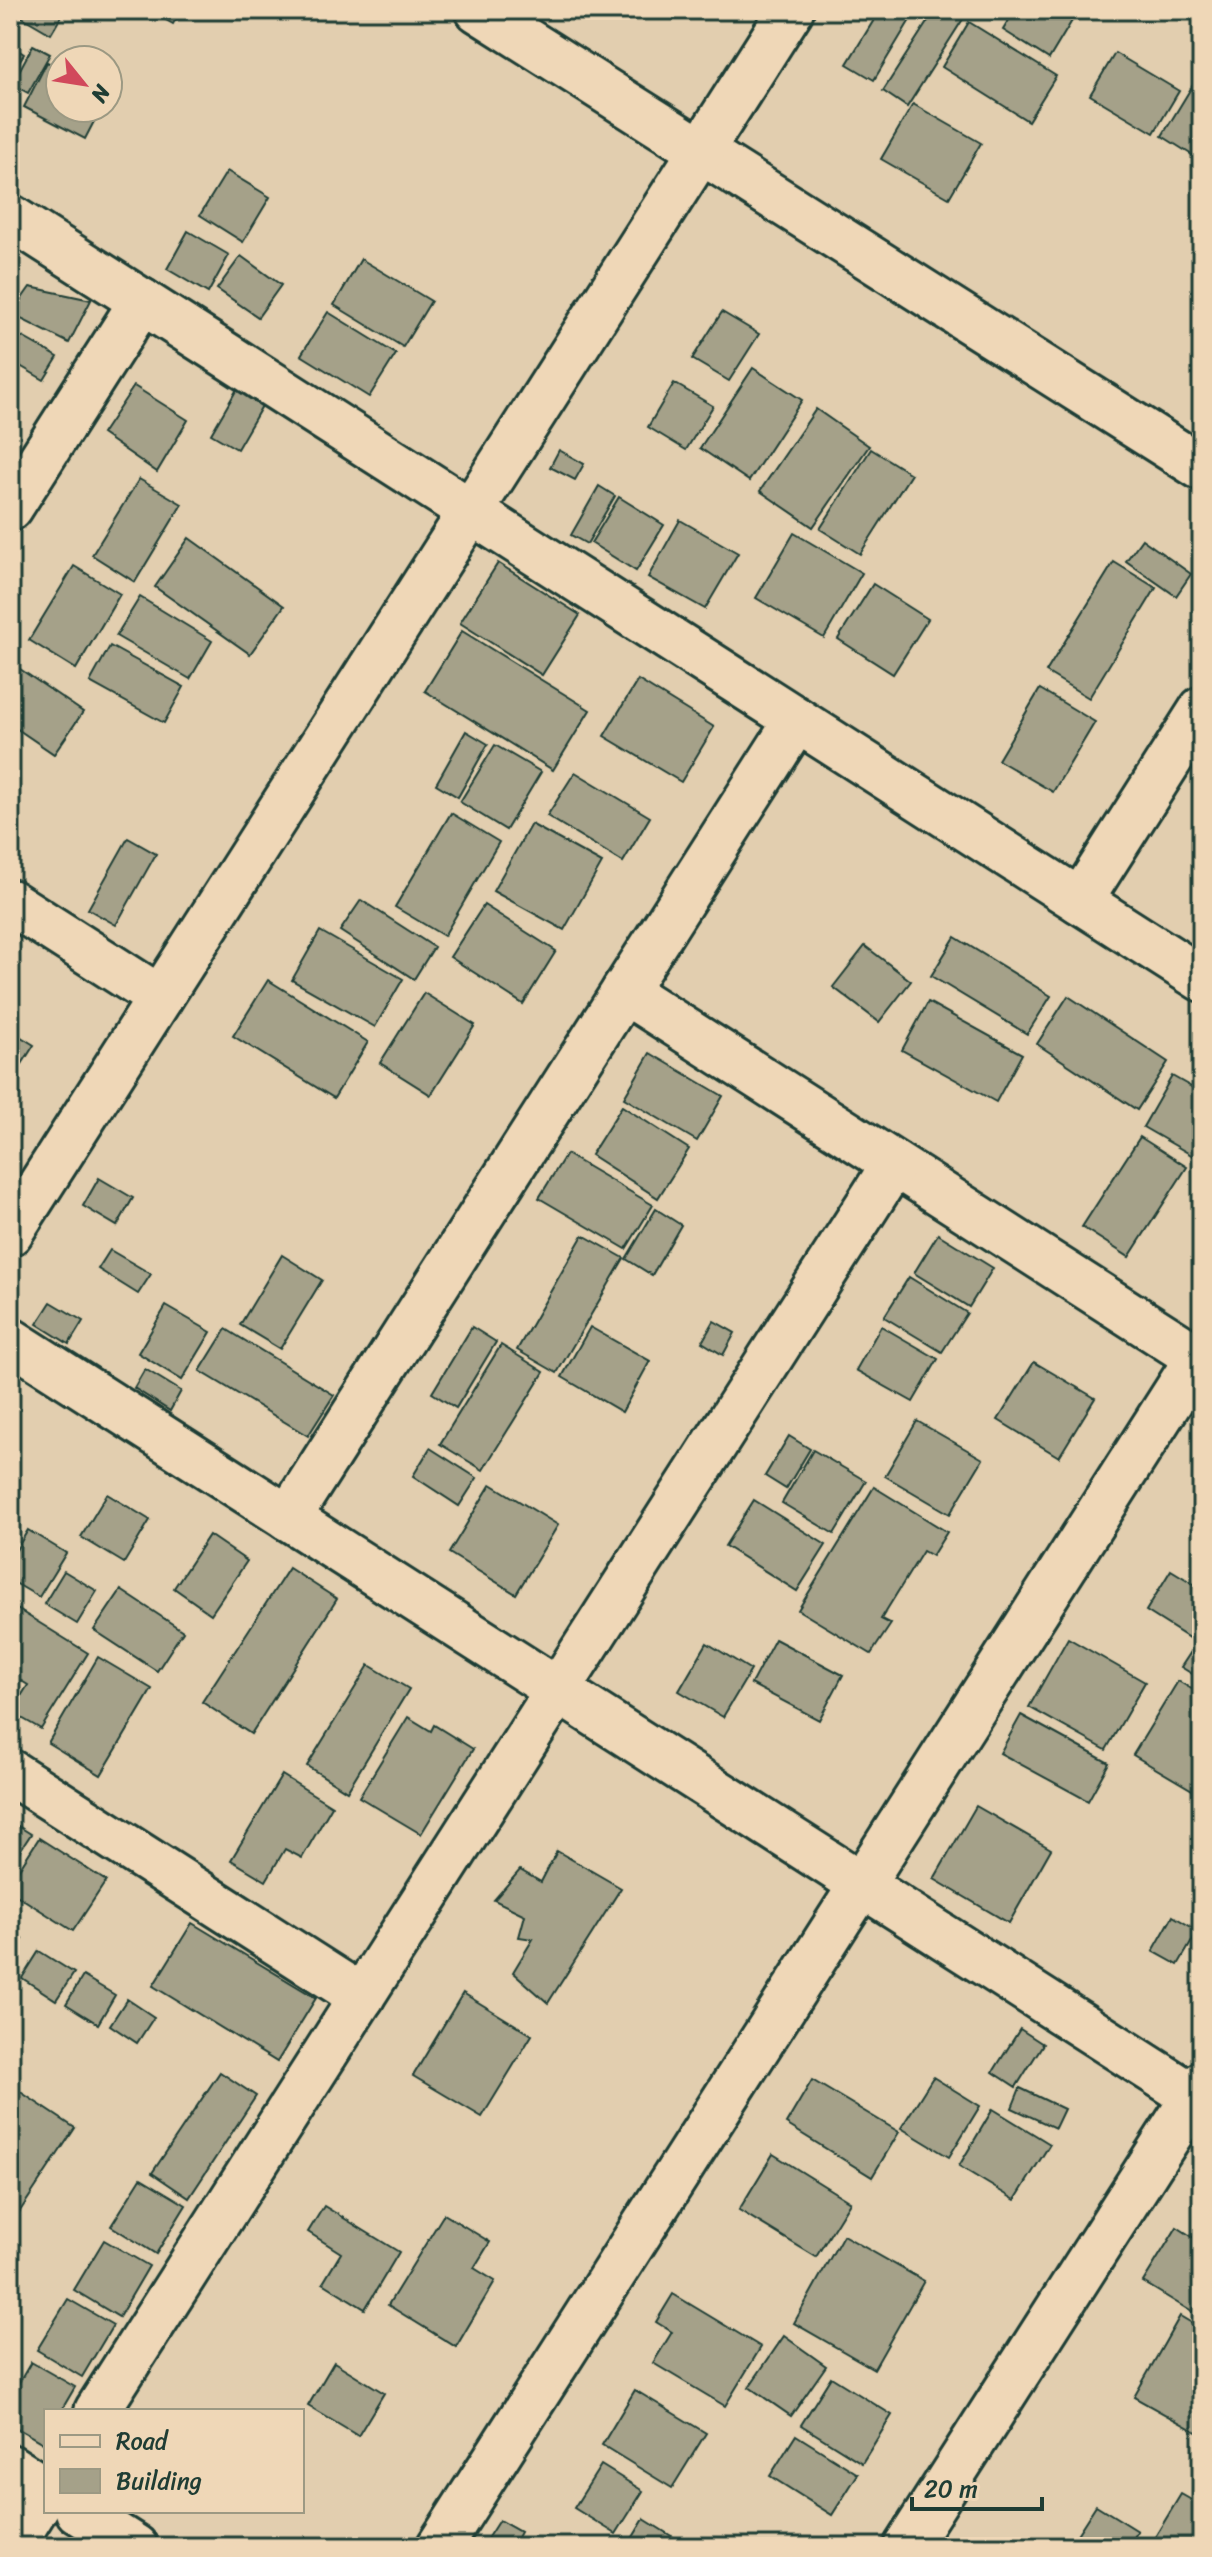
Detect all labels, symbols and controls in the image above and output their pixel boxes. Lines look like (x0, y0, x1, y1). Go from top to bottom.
north arrow (44, 44, 124, 124)
text: N (80, 77, 122, 111)
legend (44, 2409, 304, 2513)
text: Road (116, 2420, 170, 2462)
text: Building (116, 2460, 202, 2502)
scale bar (912, 2461, 1042, 2511)
text: 20 m (924, 2468, 978, 2510)

